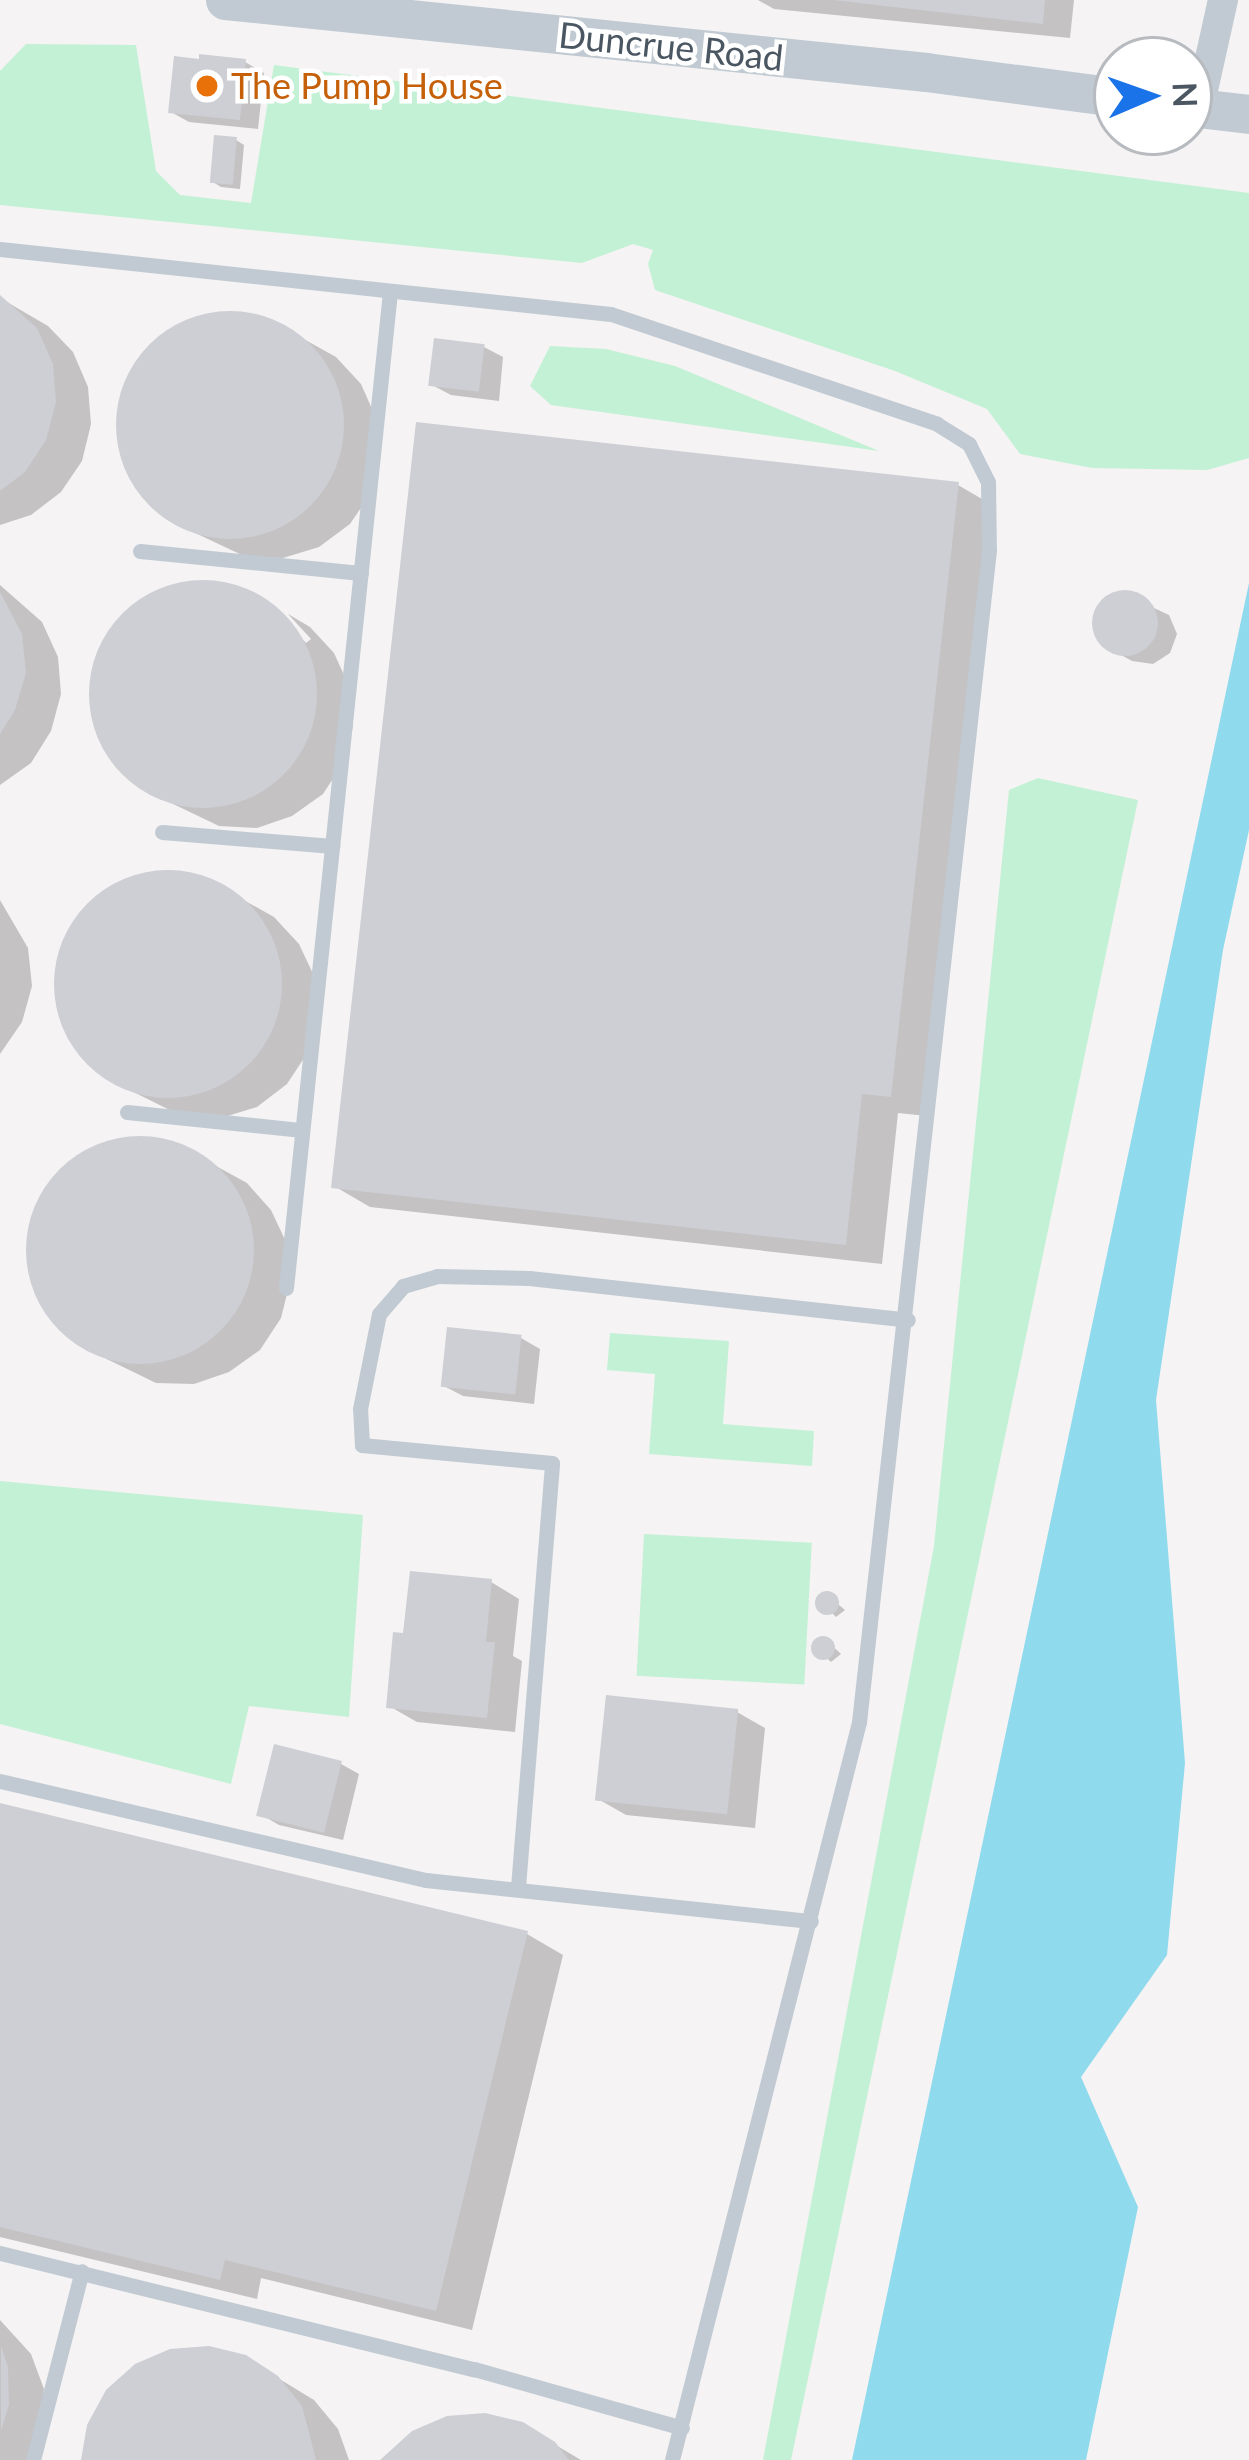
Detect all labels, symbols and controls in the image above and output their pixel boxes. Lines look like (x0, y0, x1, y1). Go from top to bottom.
street label: Duncrue Road (557, 13, 785, 79)
north arrow (1093, 36, 1213, 156)
place label: The Pump House (231, 64, 503, 108)
marker: The Pump House (194, 73, 220, 99)
text: N (1166, 81, 1206, 108)

